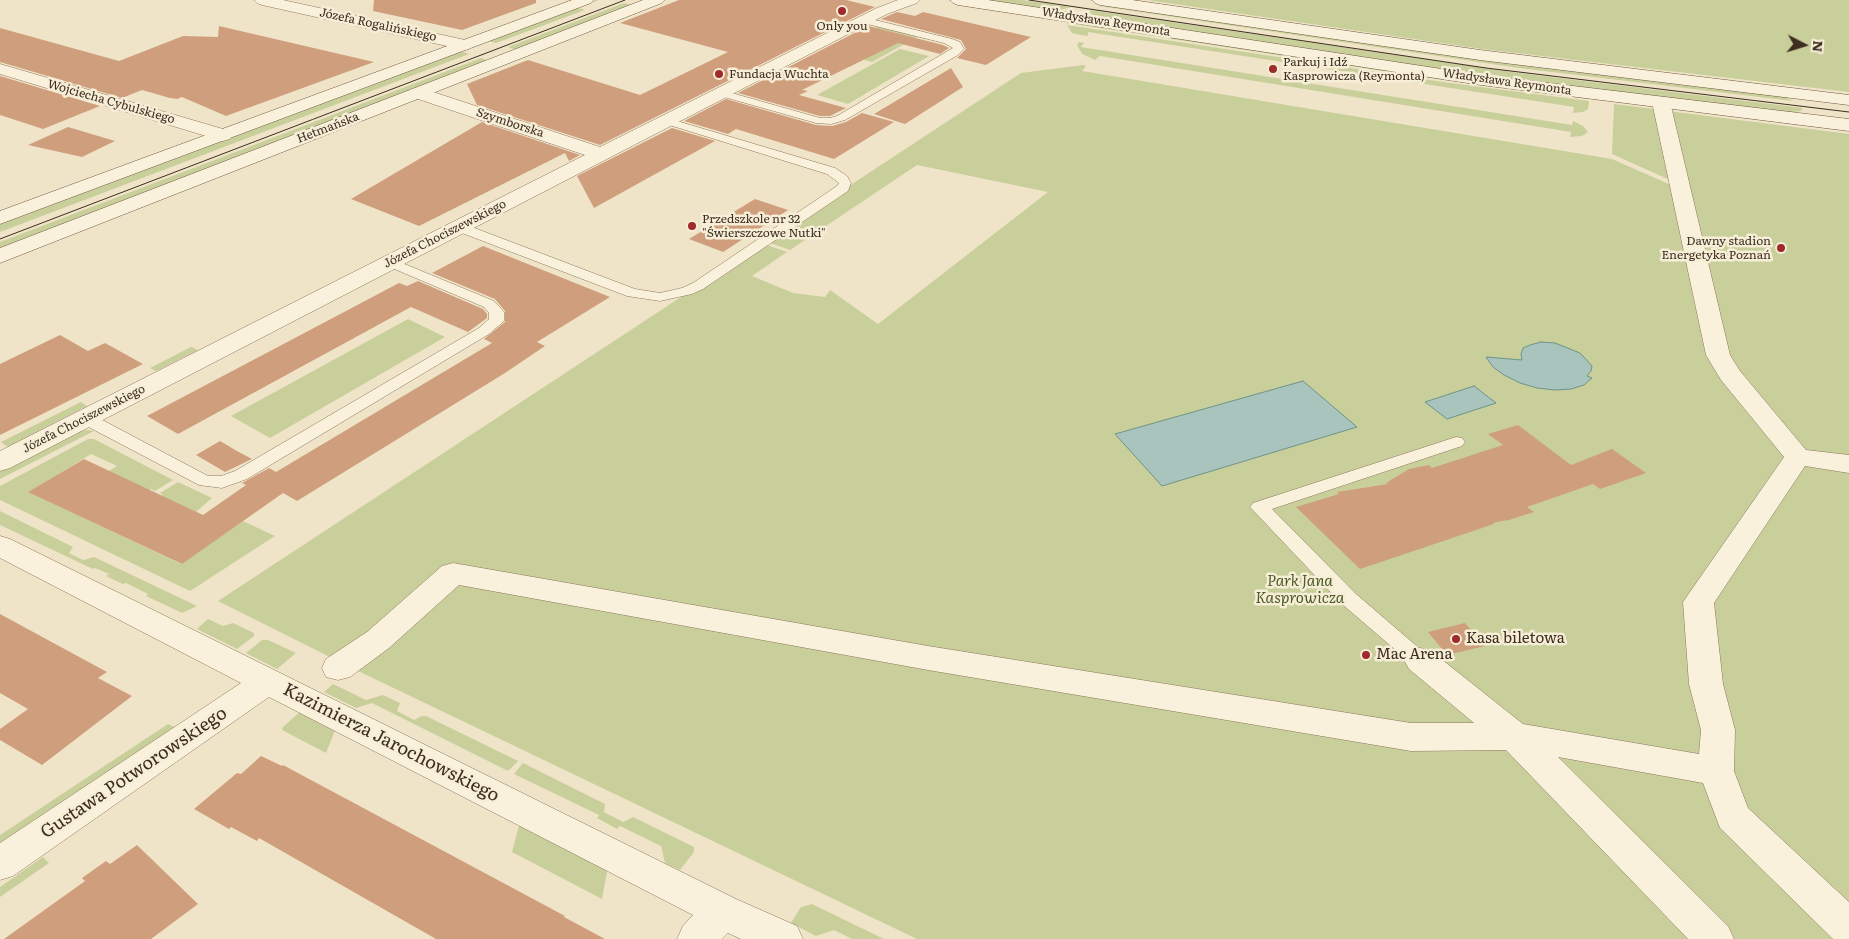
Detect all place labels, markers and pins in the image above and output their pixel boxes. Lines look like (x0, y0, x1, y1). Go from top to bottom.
marker: Only you (836, 5, 848, 17)
place label: Only you (816, 19, 868, 33)
place label: Parkuj i Idź Kasprowicza (Reymonta) (1283, 55, 1425, 83)
marker: Parkuj i Idź Kasprowicza (Reymonta) (1267, 63, 1279, 75)
place label: Fundacja Wuchta (729, 67, 829, 81)
marker: Fundacja Wuchta (713, 68, 725, 80)
place label: Przedszkole nr 32 "Świerszczowe Nutki" (702, 212, 826, 240)
marker: Przedszkole nr 32 "Świerszczowe Nutki" (686, 220, 698, 232)
place label: Dawny stadion Energetyka Poznań (1661, 234, 1771, 262)
marker: Dawny stadion Energetyka Poznań (1775, 242, 1787, 254)
place label: Kasa biletowa (1466, 630, 1565, 648)
marker: Kasa biletowa (1450, 633, 1462, 645)
place label: Mac Arena (1376, 646, 1453, 664)
marker: Mac Arena (1360, 649, 1372, 661)

